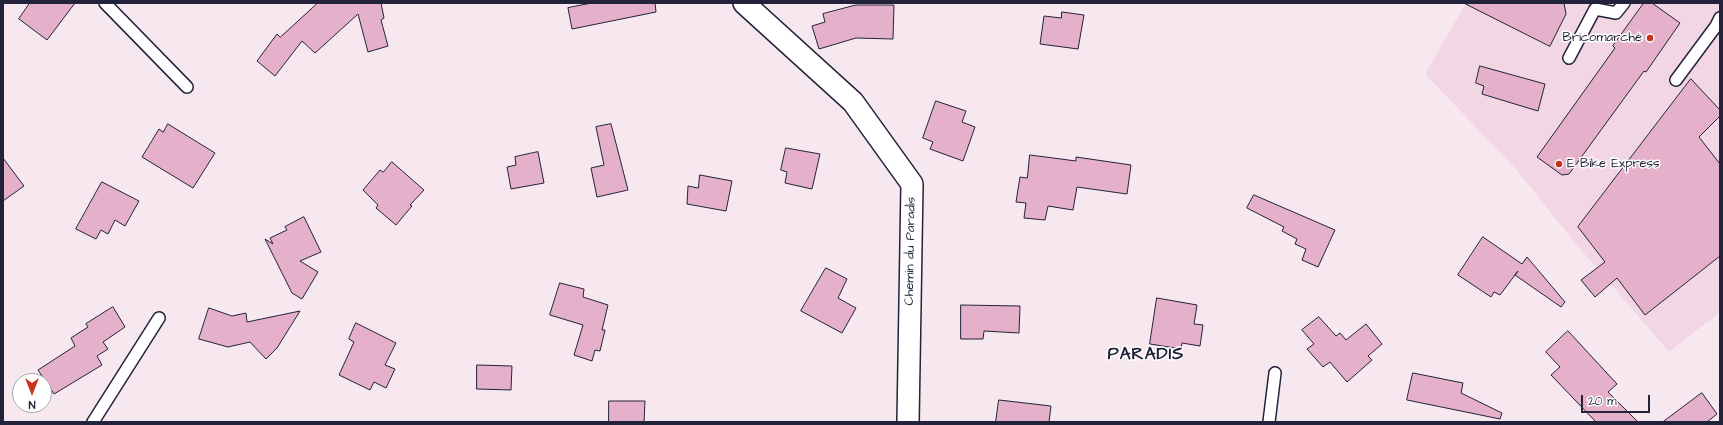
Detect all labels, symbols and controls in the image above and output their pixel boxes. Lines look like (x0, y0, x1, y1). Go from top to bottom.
place label: Bricomarché (1562, 30, 1642, 46)
marker: Bricomarché (1645, 33, 1655, 43)
place label: E Bike Express (1567, 156, 1660, 172)
marker: E Bike Express (1554, 159, 1564, 169)
street label: Chemin du Paradis (902, 196, 920, 306)
district label: PARADIS (1108, 345, 1184, 365)
north arrow (12, 373, 52, 413)
scale bar (1583, 387, 1652, 413)
text: 20 m (1588, 393, 1617, 410)
text: N (29, 397, 35, 412)

